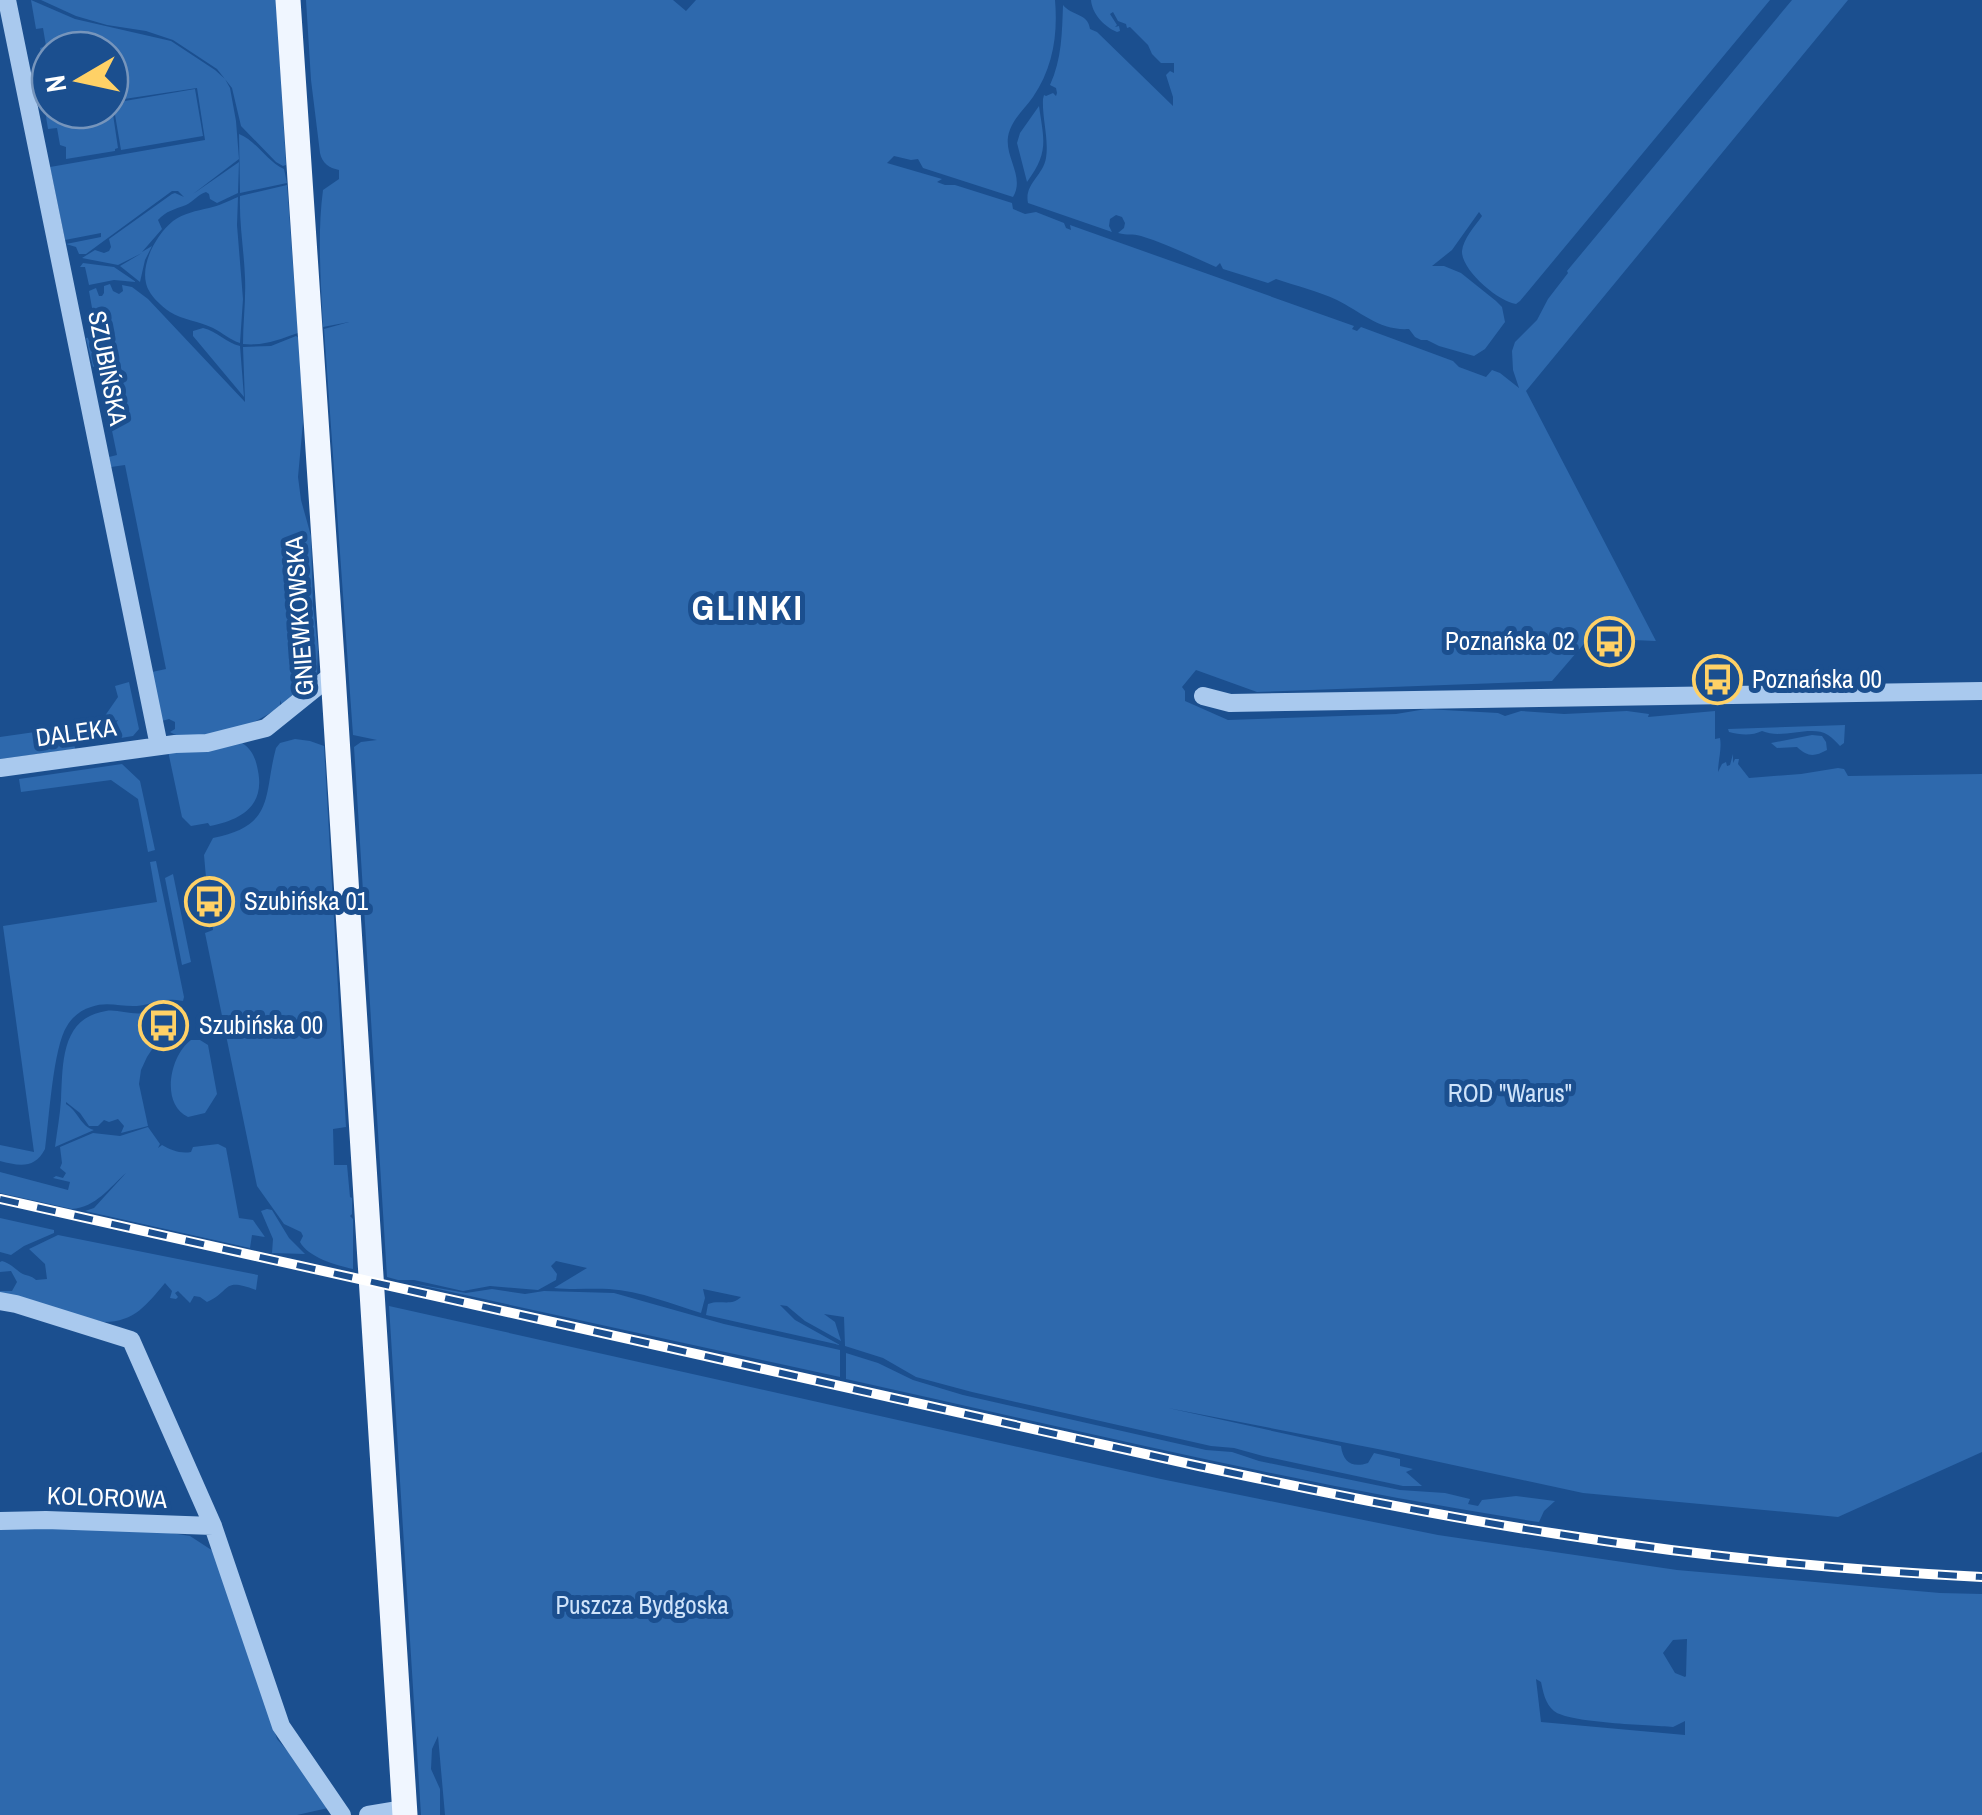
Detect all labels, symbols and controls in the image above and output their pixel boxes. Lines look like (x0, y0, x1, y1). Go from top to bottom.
north arrow (30, 30, 130, 130)
text: N (35, 73, 75, 95)
street label: SZUBIŃSKA (80, 308, 136, 429)
street label: GNIEWKOWSKA (276, 535, 322, 697)
district label: GLINKI (692, 584, 804, 631)
bus stop icon: Poznańska 02 (1584, 615, 1636, 667)
place label: Poznańska 02 (1445, 624, 1575, 658)
bus stop icon: Poznańska 00 (1691, 653, 1743, 705)
place label: Poznańska 00 (1752, 662, 1882, 696)
street label: DALEKA (34, 709, 119, 754)
bus stop icon: Szubińska 01 (183, 875, 235, 927)
place label: Szubińska 01 (244, 884, 369, 918)
bus stop icon: Szubińska 00 (138, 999, 190, 1051)
place label: Szubińska 00 (199, 1008, 323, 1042)
park label: ROD "Warus" (1448, 1076, 1572, 1110)
street label: KOLOROWA (46, 1478, 168, 1516)
park label: Puszcza Bydgoska (555, 1588, 729, 1622)

